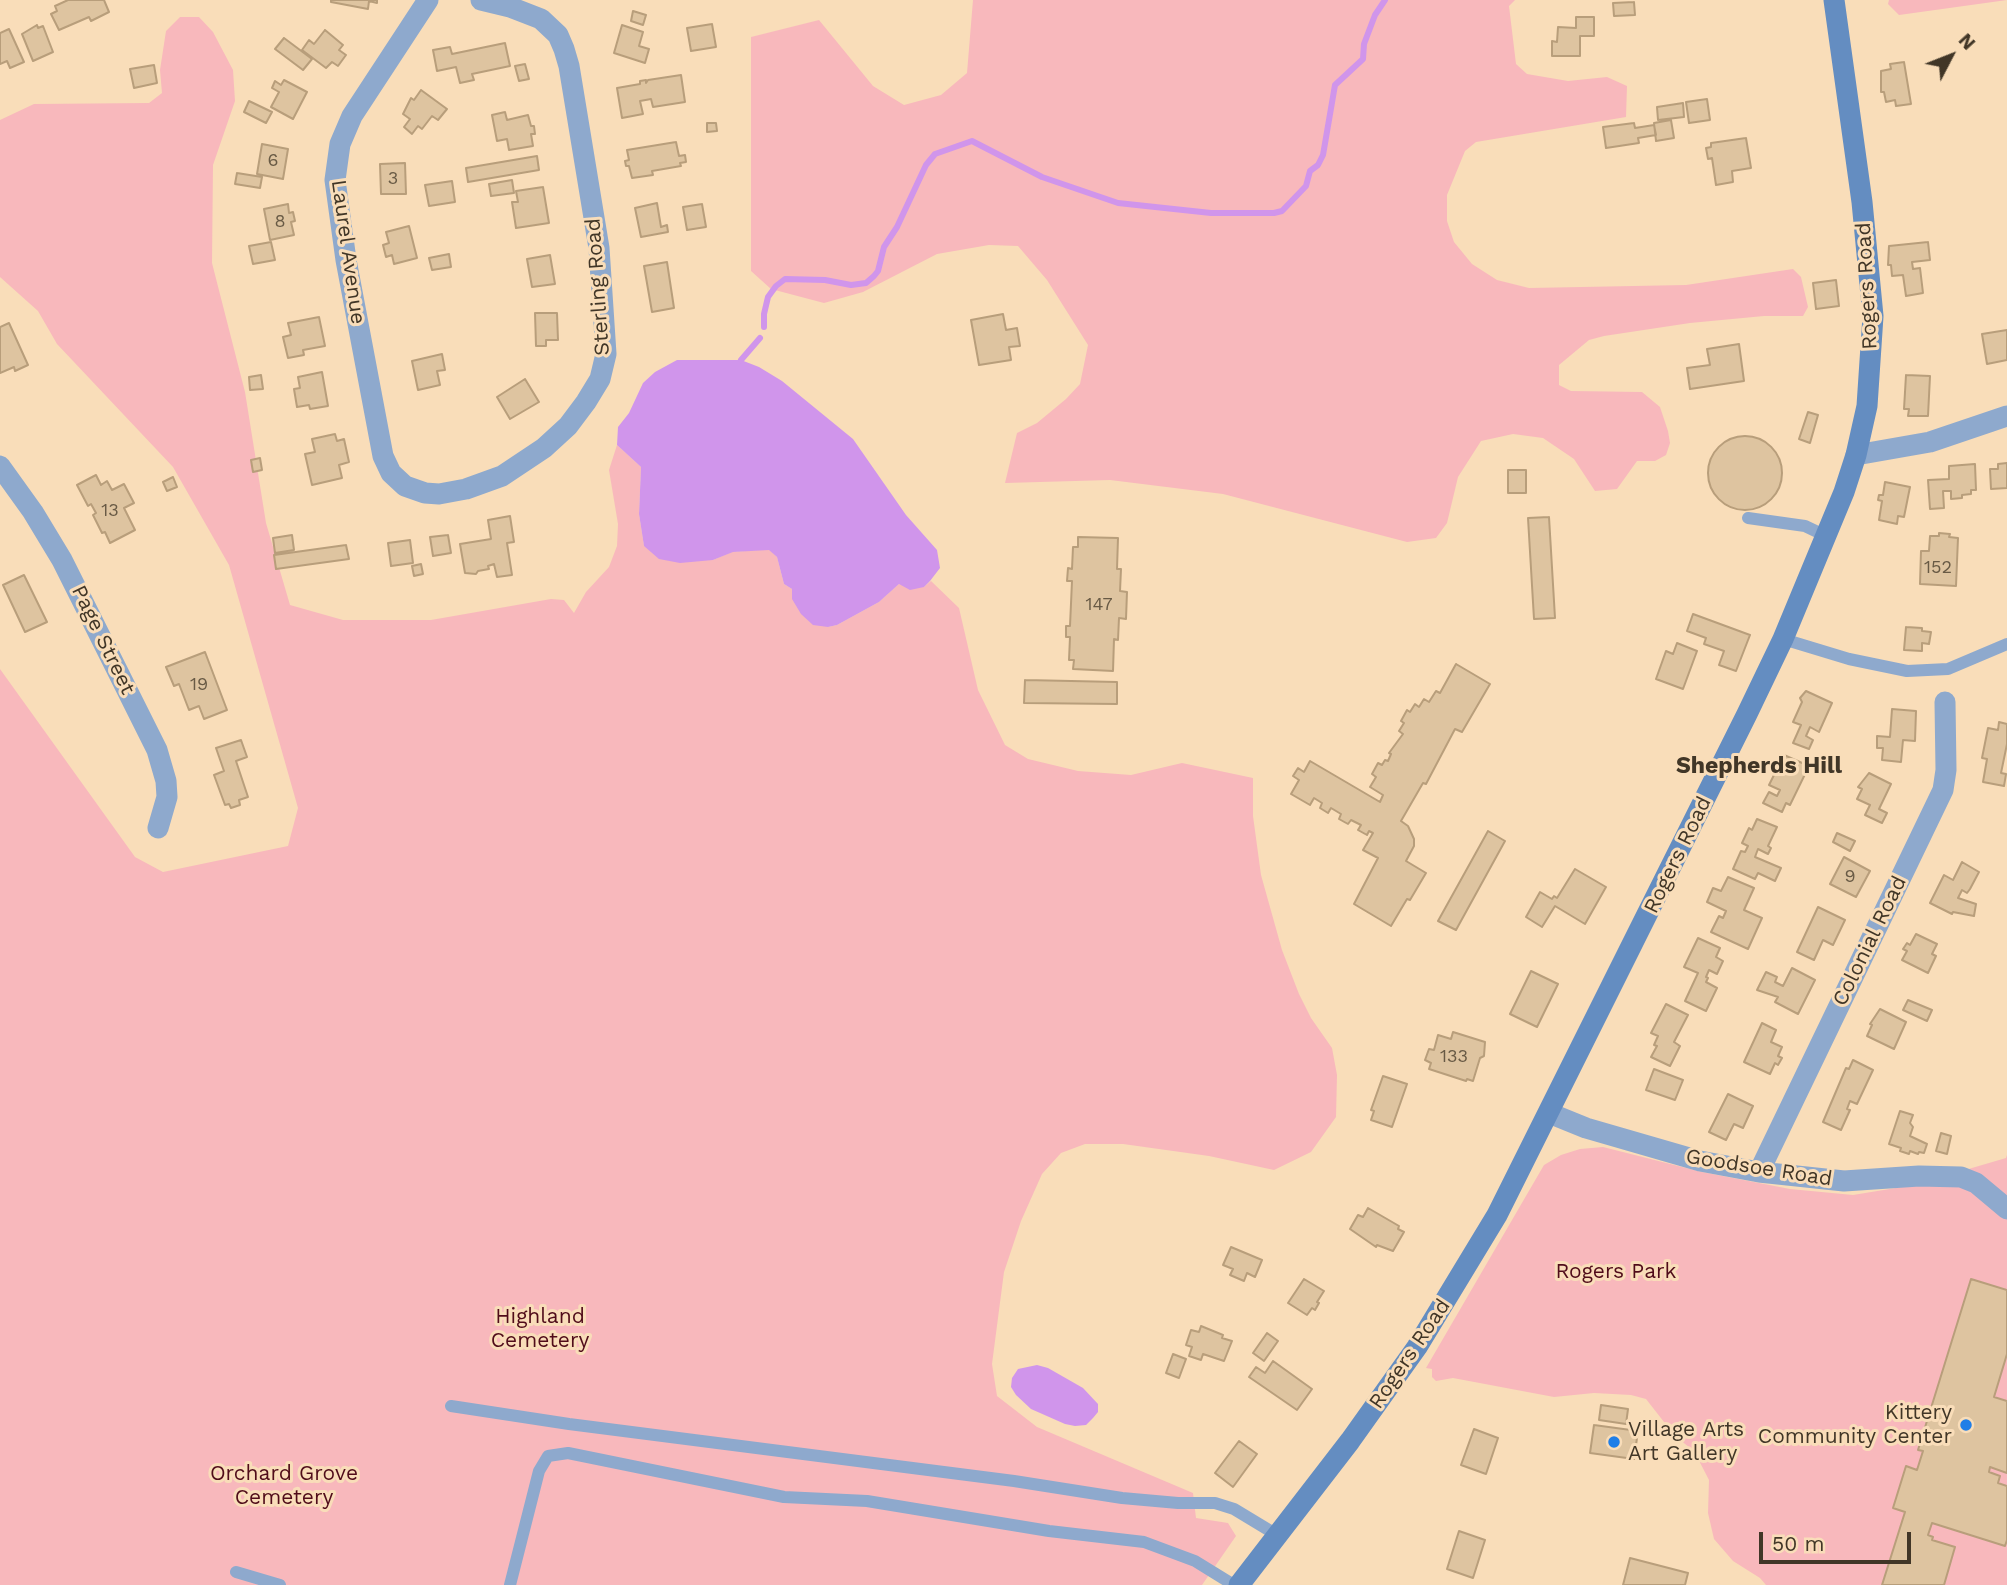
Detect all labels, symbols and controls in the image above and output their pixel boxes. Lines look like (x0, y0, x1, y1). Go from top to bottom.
north arrow (1916, 21, 1986, 91)
text: N (1954, 29, 1980, 55)
house number: 6 (268, 150, 278, 172)
house number: 3 (388, 168, 398, 190)
street label: Laurel Avenue (325, 178, 371, 326)
house number: 8 (274, 211, 286, 233)
street label: Sterling Road (581, 218, 615, 356)
street label: Rogers Road (1851, 222, 1883, 350)
house number: 13 (101, 500, 119, 522)
house number: 152 (1924, 557, 1952, 579)
street label: Page Street (66, 581, 140, 699)
house number: 147 (1085, 594, 1113, 616)
house number: 19 (190, 674, 208, 696)
district label: Shepherds Hill (1676, 752, 1842, 780)
street label: Rogers Road (1639, 792, 1717, 918)
house number: 9 (1844, 866, 1856, 888)
street label: Colonial Road (1828, 872, 1912, 1010)
house number: 133 (1440, 1046, 1468, 1068)
street label: Goodsoe Road (1684, 1144, 1834, 1192)
park label: Rogers Park (1555, 1259, 1677, 1285)
street label: Rogers Road (1364, 1294, 1456, 1414)
park label: Highland Cemetery (491, 1304, 589, 1354)
place label: Kittery Community Center (1758, 1400, 1952, 1450)
place label: Village Arts Art Gallery (1628, 1417, 1744, 1467)
marker: Kittery Community Center (1958, 1417, 1974, 1433)
marker: Village Arts Art Gallery (1606, 1434, 1622, 1450)
park label: Orchard Grove Cemetery (210, 1461, 358, 1511)
scale bar (1762, 1518, 1914, 1562)
text: 50 m (1772, 1531, 1824, 1556)

